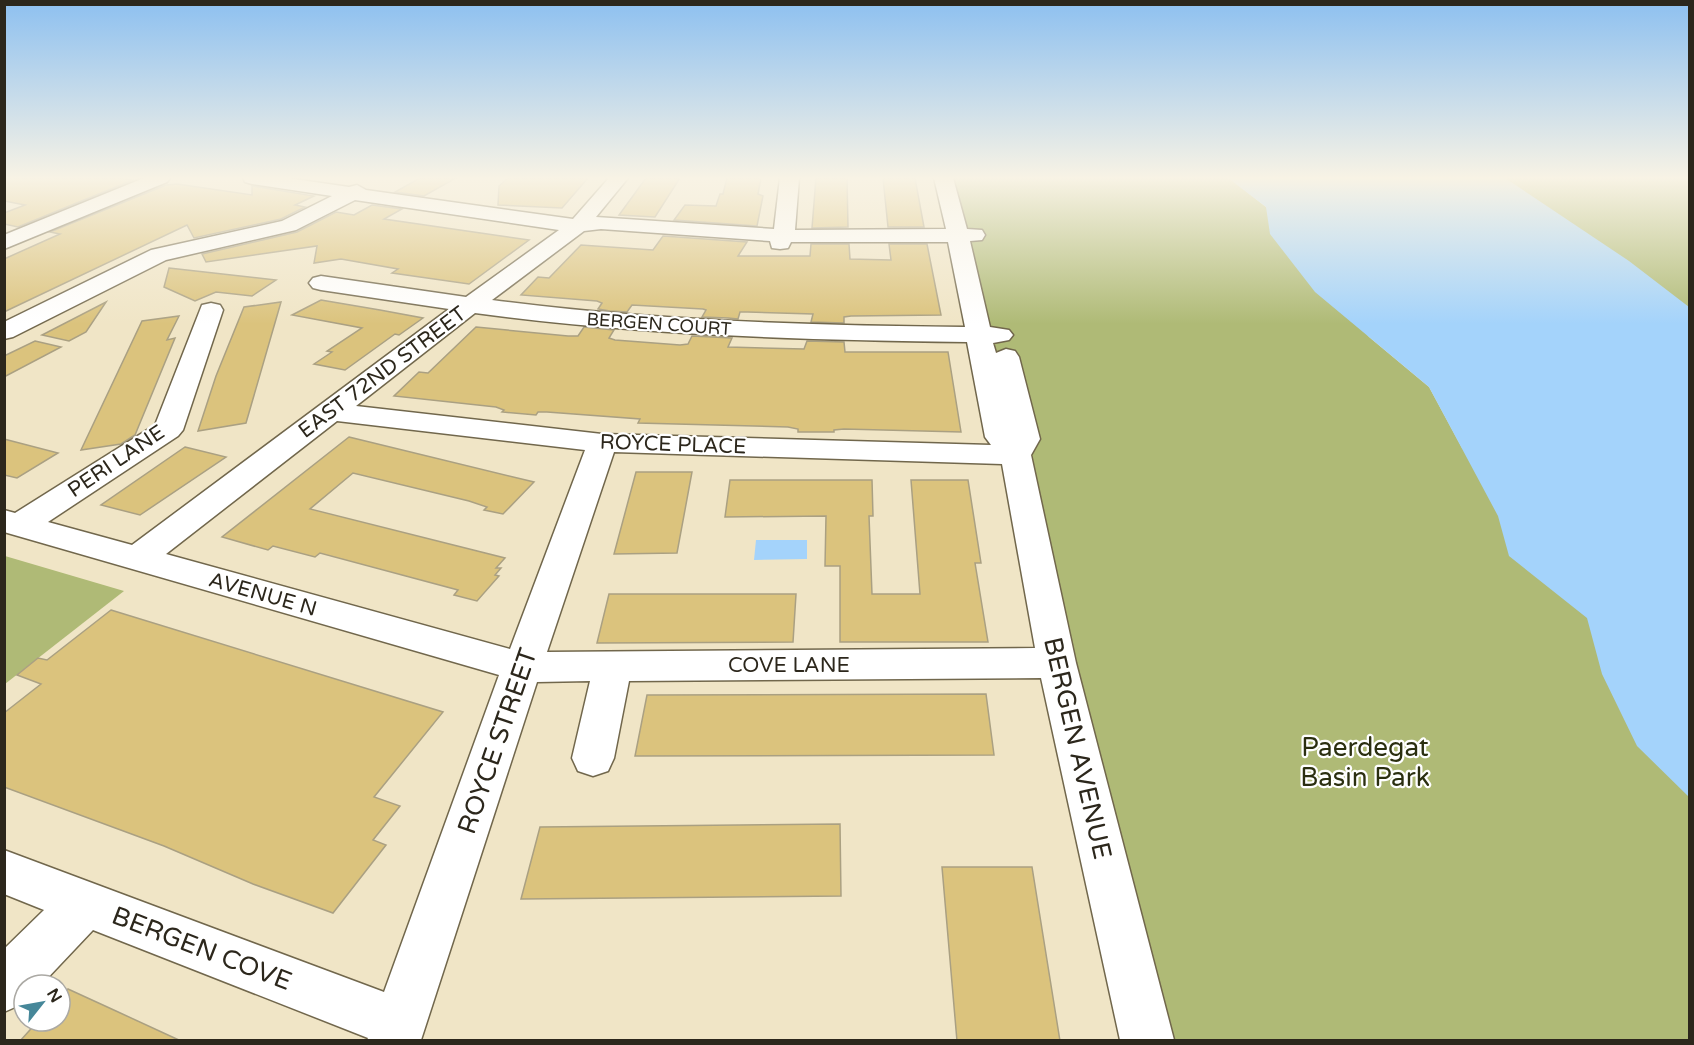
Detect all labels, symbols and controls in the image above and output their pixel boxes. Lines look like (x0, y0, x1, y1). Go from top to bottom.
street label: EAST 72ND STREET (294, 301, 471, 444)
street label: BERGEN COURT (586, 308, 732, 340)
street label: PERI LANE (63, 420, 169, 503)
street label: ROYCE PLACE (599, 429, 747, 460)
street label: AVENUE N (206, 567, 320, 622)
street label: BERGEN AVENUE (1037, 634, 1118, 862)
street label: ROYCE STREET (451, 644, 544, 838)
street label: COVE LANE (728, 653, 850, 678)
park label: Paerdegat Basin Park (1300, 732, 1430, 793)
street label: BERGEN COVE (108, 900, 296, 997)
north arrow (12, 973, 72, 1033)
text: N (42, 985, 66, 1006)

